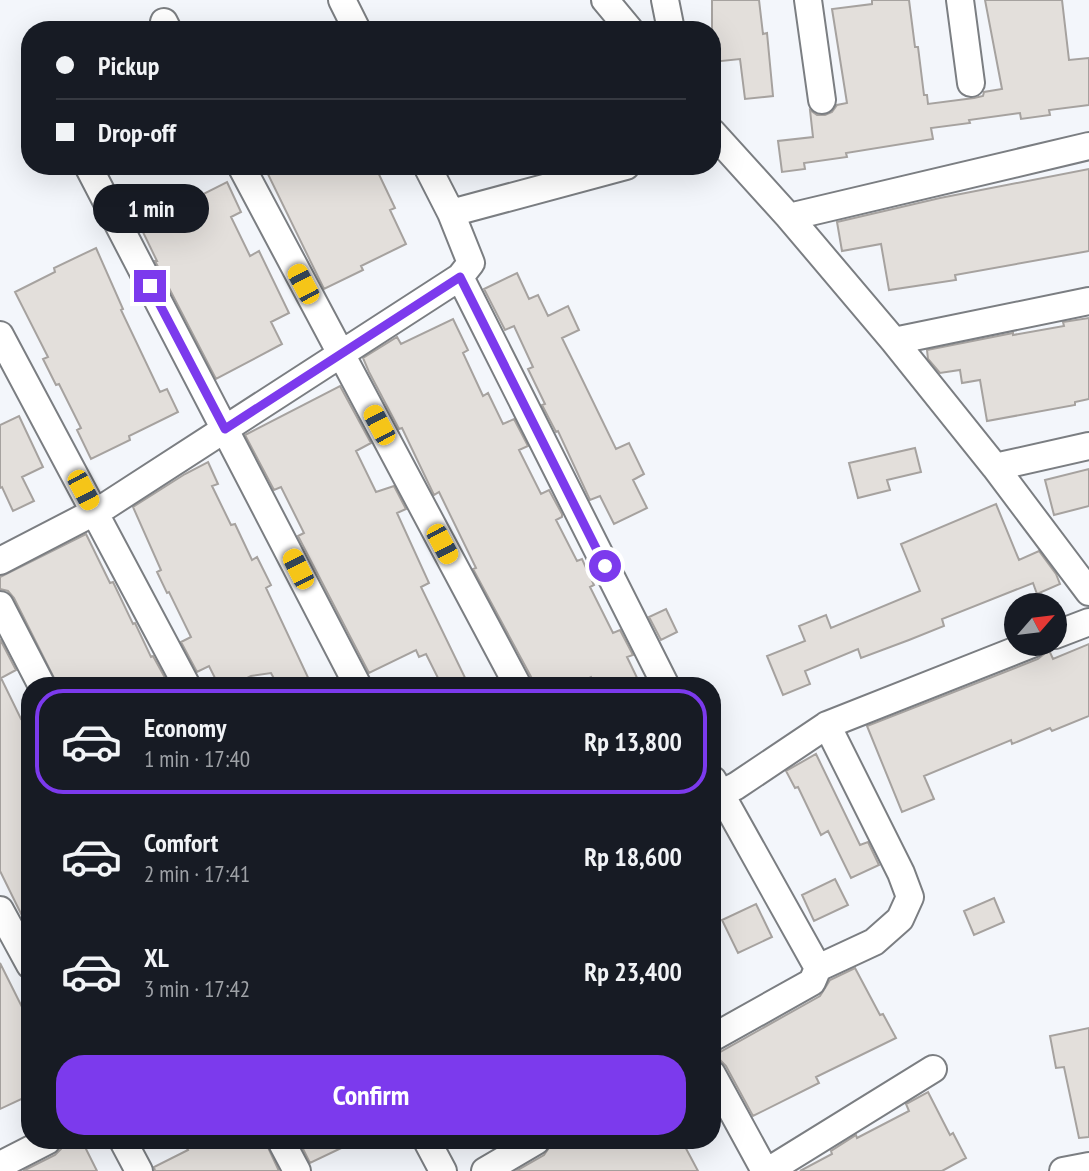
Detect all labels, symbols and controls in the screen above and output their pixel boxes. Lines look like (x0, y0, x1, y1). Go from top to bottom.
text: Pickup (98, 49, 159, 82)
text: Drop-off (98, 116, 176, 149)
callout: 1 min (92, 184, 208, 233)
text: 1 min (128, 194, 174, 223)
car (284, 261, 323, 307)
route end (134, 270, 166, 302)
car (360, 402, 399, 448)
car (64, 467, 103, 513)
car (423, 521, 462, 567)
car (280, 546, 317, 592)
route start (589, 550, 621, 582)
north arrow (1004, 593, 1068, 656)
map controls (1004, 593, 1067, 656)
icon: car (60, 710, 123, 773)
text: Economy (144, 711, 226, 744)
text: Rp 13,800 (584, 725, 682, 758)
text: 1 min · 17:40 (144, 744, 250, 773)
icon: car (60, 825, 123, 888)
text: Comfort (144, 826, 218, 859)
text: Rp 18,600 (584, 840, 682, 873)
text: 2 min · 17:41 (144, 859, 250, 888)
icon: car (60, 940, 123, 1003)
text: XL (144, 941, 169, 974)
text: Rp 23,400 (584, 955, 682, 988)
text: 3 min · 17:42 (144, 974, 250, 1003)
button: Confirm (56, 1055, 686, 1135)

